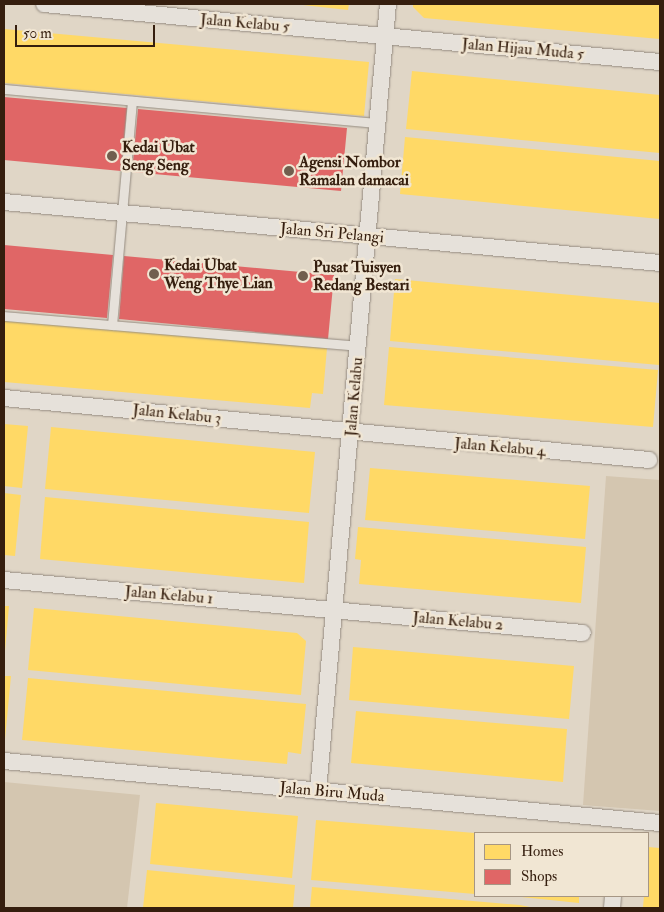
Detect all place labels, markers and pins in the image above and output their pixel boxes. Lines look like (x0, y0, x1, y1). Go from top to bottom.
place label: Kedai Ubat Seng Seng (122, 137, 195, 175)
marker: Kedai Ubat Seng Seng (106, 150, 118, 162)
place label: Agensi Nombor Ramalan damacai (299, 152, 409, 190)
marker: Agensi Nombor Ramalan damacai (283, 165, 295, 177)
place label: Kedai Ubat Weng Thye Lian (164, 255, 273, 293)
place label: Pusat Tuisyen Redang Bestari (313, 257, 410, 295)
marker: Kedai Ubat Weng Thye Lian (148, 268, 160, 280)
marker: Pusat Tuisyen Redang Bestari (297, 270, 309, 282)

